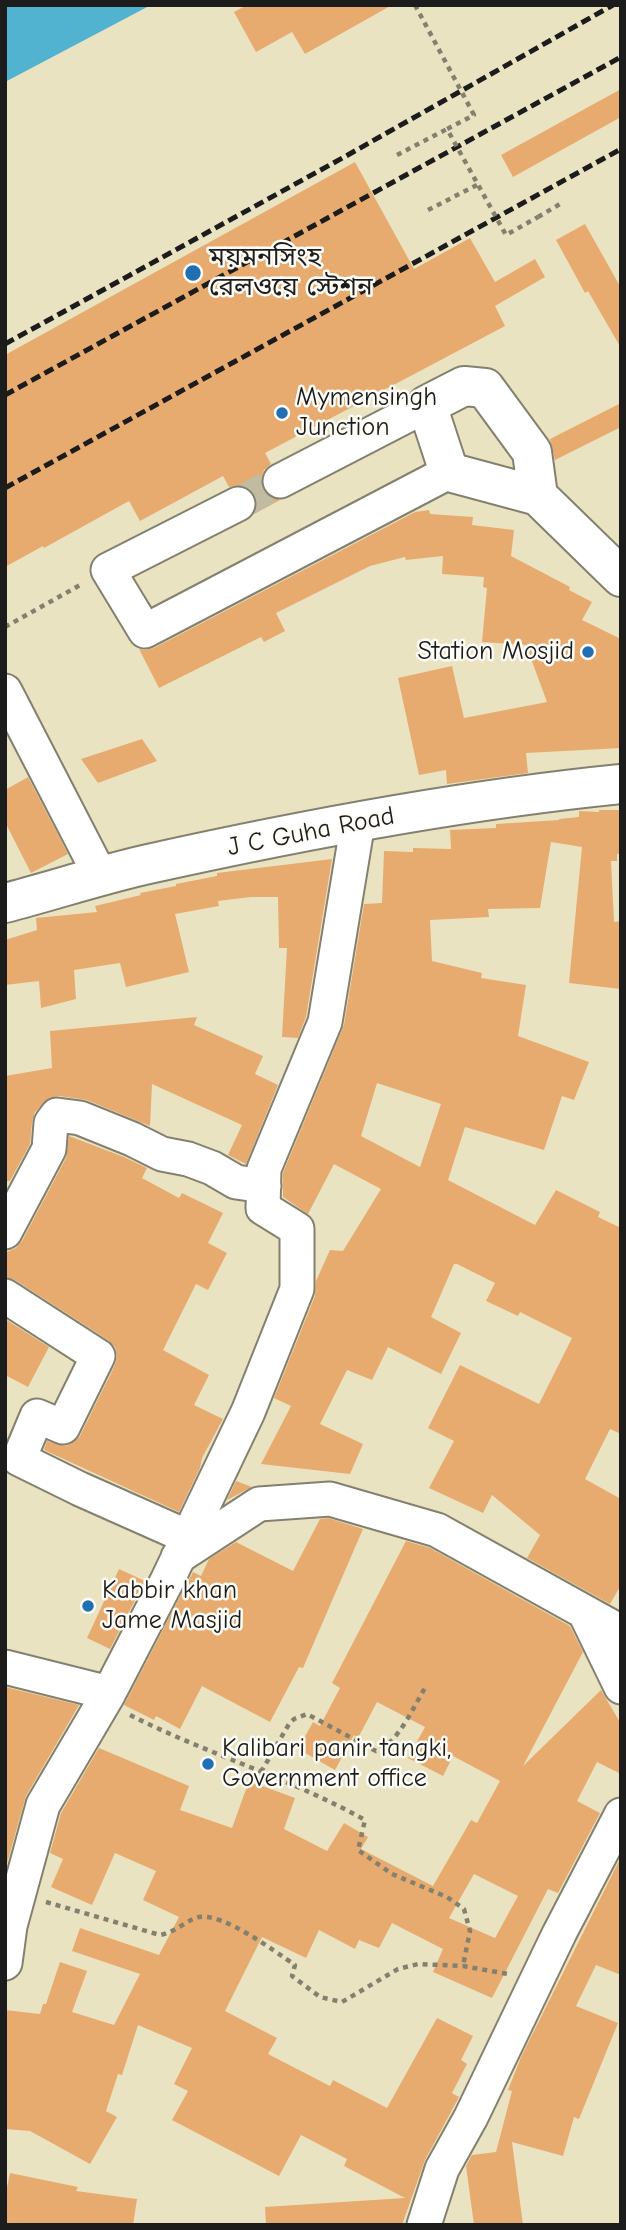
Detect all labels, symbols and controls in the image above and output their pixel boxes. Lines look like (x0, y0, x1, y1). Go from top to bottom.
place label: ময়মনসিংহ রেলওয়ে স্টেশন (209, 242, 373, 304)
marker: ময়মনসিংহ রেলওয়ে স্টেশন (183, 263, 203, 283)
place label: Mymensingh Junction (296, 382, 437, 444)
marker: Mymensingh Junction (274, 405, 290, 421)
place label: Station Mosjid (417, 636, 574, 668)
marker: Station Mosjid (580, 644, 596, 660)
street label: J C Guha Road (225, 801, 397, 863)
place label: Kabbir khan Jame Masjid (102, 1575, 242, 1636)
marker: Kabbir khan Jame Masjid (80, 1598, 96, 1614)
place label: Kalibari panir tangki, Government office (222, 1733, 451, 1795)
marker: Kalibari panir tangki, Government office (200, 1756, 216, 1772)

